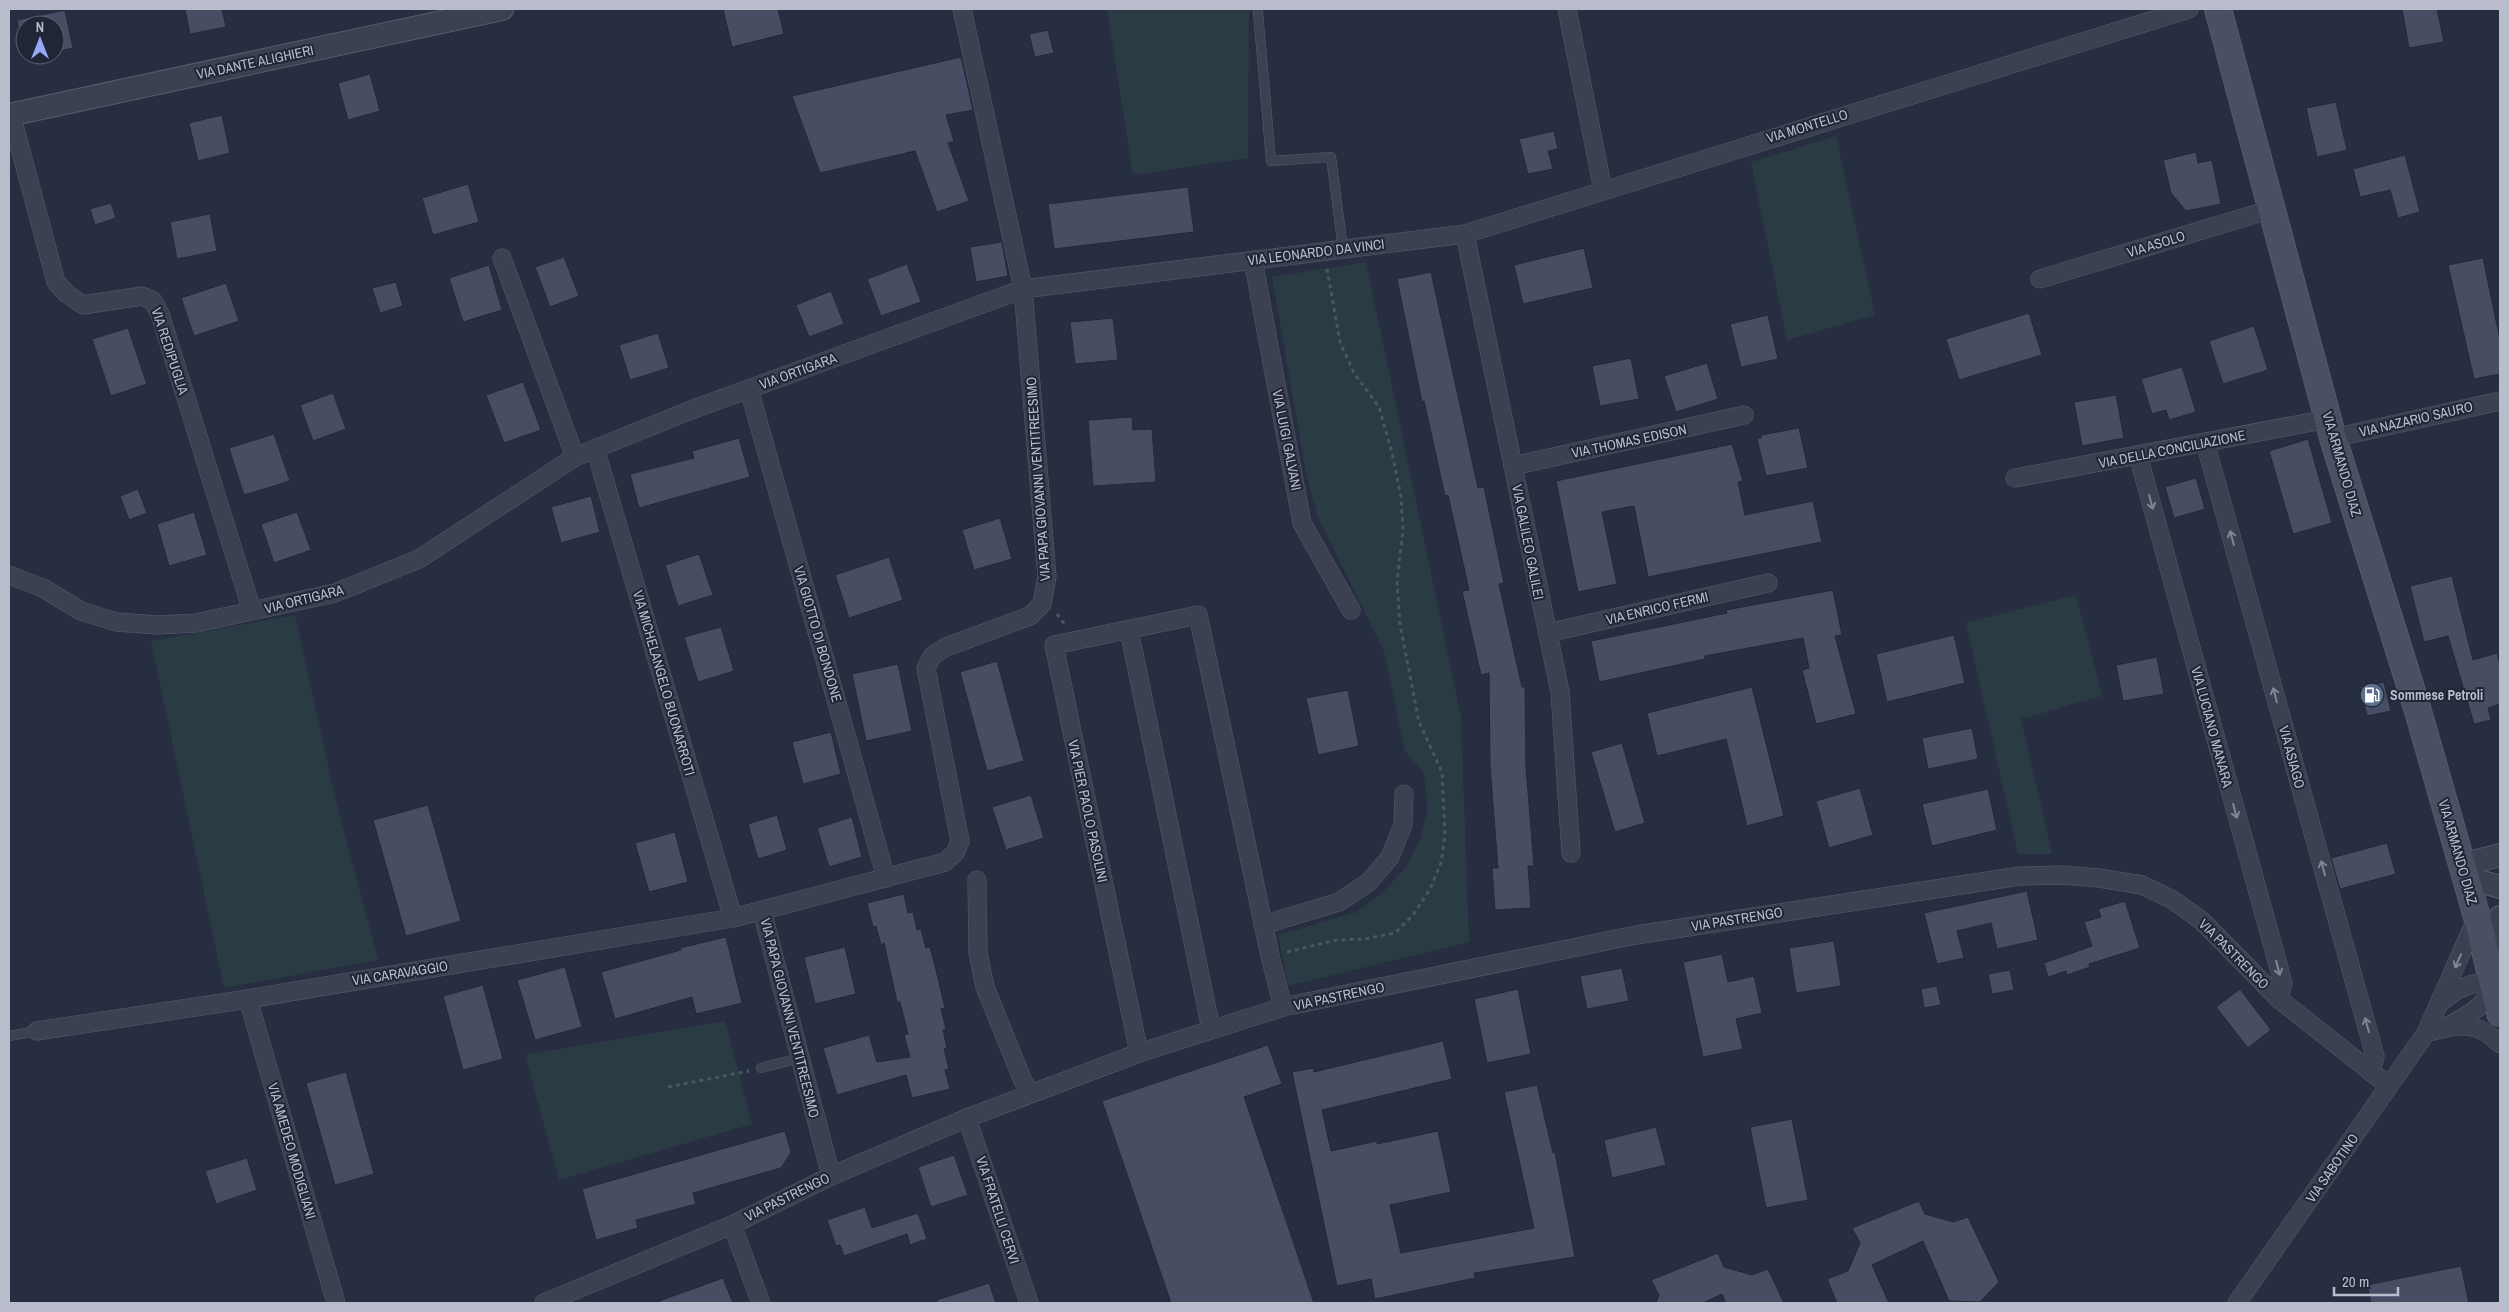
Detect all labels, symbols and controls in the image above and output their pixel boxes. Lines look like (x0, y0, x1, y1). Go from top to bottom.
north arrow (15, 15, 65, 65)
text: N (36, 18, 44, 36)
street label: VIA DANTE ALIGHIERI (195, 41, 315, 83)
street label: VIA MONTELLO (1764, 105, 1850, 147)
street label: VIA ASOLO (2125, 227, 2187, 261)
street label: VIA LEONARDO DA VINCI (1247, 235, 1385, 269)
street label: VIA REDIPUGLIA (147, 305, 193, 397)
street label: VIA ORTIGARA (757, 349, 839, 393)
street label: VIA PAPA GIOVANNI VENTITREESIMO (1022, 376, 1054, 582)
street label: VIA LUIGI GALVANI (1268, 388, 1306, 492)
street label: VIA NAZARIO SAURO (2357, 397, 2475, 441)
street label: VIA ARMANDO DIAZ (2318, 409, 2366, 519)
street label: VIA THOMAS EDISON (1570, 420, 1688, 462)
street label: VIA DELLA CONCILIAZIONE (2097, 426, 2247, 472)
street label: VIA GALILEO GALILEI (1508, 483, 1548, 601)
one-way arrow (2146, 494, 2156, 510)
one-way arrow (2227, 531, 2236, 547)
street label: VIA GIOTTO DI BONDONE (790, 564, 846, 704)
street label: VIA ORTIGARA (263, 580, 346, 618)
street label: VIA ENRICO FERMI (1604, 587, 1710, 629)
street label: VIA MICHELANGELO BUONARROTI (629, 588, 699, 778)
street label: VIA LUCIANO MANARA (2187, 665, 2237, 790)
fuel station icon: Sommese Petroli (2359, 682, 2385, 708)
place label: Sommese Petroli (2390, 686, 2483, 704)
one-way arrow (2270, 687, 2280, 703)
street label: VIA ASIAGO (2275, 724, 2309, 791)
street label: VIA PIER PAOLO PASOLINI (1064, 738, 1112, 884)
street label: VIA ARMANDO DIAZ (2434, 797, 2482, 907)
one-way arrow (2231, 802, 2241, 818)
one-way arrow (2318, 861, 2328, 877)
street label: VIA PASTRENGO (1690, 903, 1784, 935)
street label: VIA PASTRENGO (2195, 915, 2273, 993)
street label: VIA PAPA GIOVANNI VENTITREESIMO (756, 916, 824, 1120)
one-way arrow (2452, 953, 2462, 968)
street label: VIA CARAVAGGIO (351, 957, 449, 989)
one-way arrow (2274, 959, 2284, 975)
street label: VIA PASTRENGO (1292, 978, 1386, 1014)
one-way arrow (2361, 1017, 2371, 1033)
street label: VIA AMEDEO MODIGLIANI (264, 1081, 320, 1221)
street label: VIA SABOTINO (2302, 1130, 2362, 1206)
street label: VIA FRATELLI CERVI (972, 1154, 1024, 1266)
street label: VIA PASTRENGO (742, 1169, 832, 1225)
scale bar (2334, 1264, 2398, 1296)
text: 20 m (2342, 1271, 2369, 1292)

